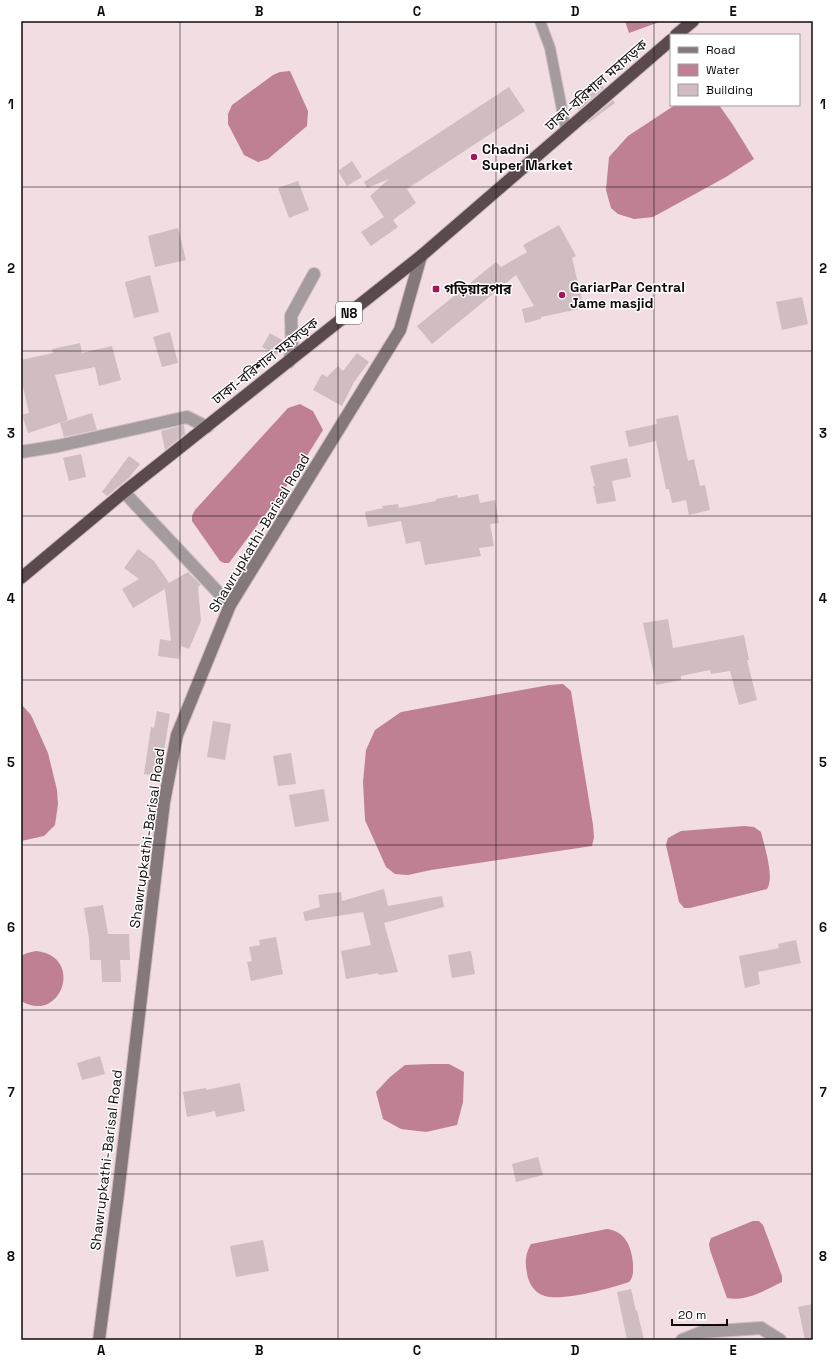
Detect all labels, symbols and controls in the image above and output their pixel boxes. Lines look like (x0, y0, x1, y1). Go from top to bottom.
text: A (97, 3, 106, 20)
text: B (255, 3, 264, 20)
text: C (413, 3, 421, 20)
text: D (571, 3, 580, 20)
text: E (729, 3, 737, 20)
legend (670, 34, 800, 106)
street label: ঢাকা-বরিশাল মহাসড়ক (540, 35, 651, 135)
text: Road (706, 42, 735, 58)
text: Water (706, 62, 740, 78)
text: Building (706, 82, 753, 98)
text: 1 (8, 96, 14, 113)
text: 1 (820, 96, 826, 113)
place label: Chadni Super Market (482, 140, 573, 174)
marker: Chadni Super Market (469, 152, 479, 162)
text: 2 (7, 260, 15, 277)
text: 2 (819, 260, 827, 277)
place label: GariarPar Central Jame masjid (570, 278, 685, 312)
place label: গড়িয়ারপার (444, 280, 512, 298)
marker: গড়িয়ারপার (431, 284, 441, 294)
marker: GariarPar Central Jame masjid (557, 290, 567, 300)
road number: N8 (336, 302, 362, 324)
street label: ঢাকা-বরিশাল মহাসড়ক (207, 313, 322, 409)
text: 3 (7, 425, 15, 442)
text: 3 (819, 425, 827, 442)
street label: Shawrupkathi-Barisal Road (204, 450, 314, 616)
text: 4 (7, 590, 15, 607)
text: 4 (819, 590, 827, 607)
street label: Shawrupkathi-Barisal Road (125, 747, 169, 929)
text: 5 (7, 754, 15, 771)
text: 5 (819, 754, 827, 771)
text: 6 (7, 919, 15, 936)
text: 6 (819, 919, 827, 936)
street label: Shawrupkathi-Barisal Road (86, 1069, 126, 1251)
text: 7 (7, 1084, 15, 1101)
text: 7 (819, 1084, 827, 1101)
text: 8 (7, 1248, 15, 1265)
text: 8 (819, 1248, 827, 1265)
scale bar (672, 1301, 727, 1327)
text: 20 m (678, 1307, 706, 1323)
text: A (97, 1342, 106, 1359)
text: B (255, 1342, 264, 1359)
text: C (413, 1342, 421, 1359)
text: D (571, 1342, 580, 1359)
text: E (729, 1342, 737, 1359)

